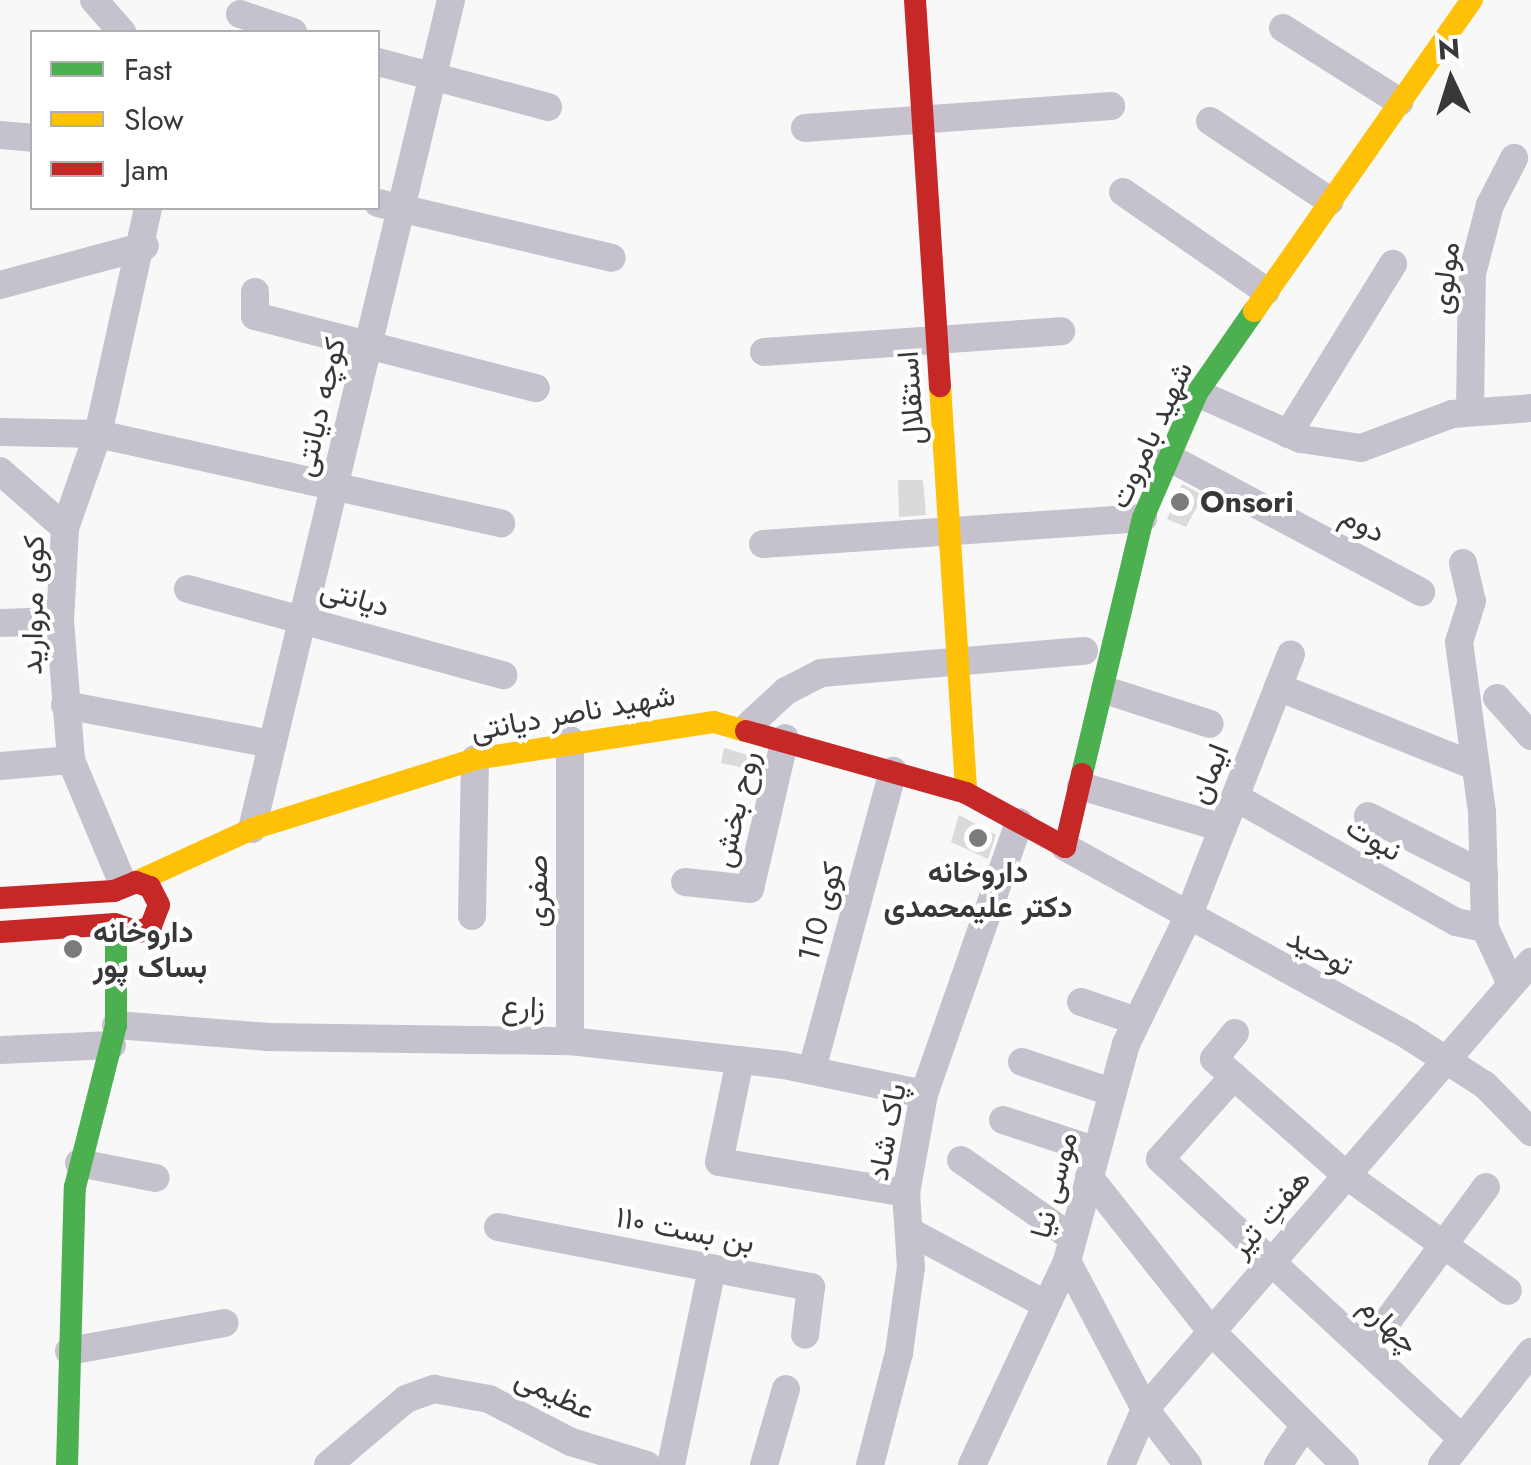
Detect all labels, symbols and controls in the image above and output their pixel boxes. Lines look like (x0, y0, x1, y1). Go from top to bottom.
text: N (1436, 28, 1461, 71)
legend (30, 30, 380, 210)
north arrow (1401, 30, 1501, 130)
text: Fast (124, 48, 172, 91)
text: Slow (124, 98, 184, 141)
text: Jam (124, 148, 169, 191)
street label: مولوی (1423, 240, 1467, 316)
street label: کوچه دیانتی (287, 334, 353, 480)
street label: استقلال (890, 350, 932, 446)
street label: شهید بامروت (1101, 356, 1201, 514)
place label: Onsori (1200, 484, 1294, 520)
marker: Onsori (1169, 491, 1191, 513)
street label: دوم (1334, 497, 1392, 551)
street label: کوی مروارید (14, 535, 52, 675)
street label: دیانتی (316, 571, 394, 625)
street label: شهید ناصر دیانتی (468, 677, 678, 749)
street label: ایمان (1181, 739, 1237, 809)
street label: روح بخش (705, 747, 767, 871)
street label: نبوت (1340, 809, 1408, 869)
marker: داروخانه دکتر علیمحمدی (967, 827, 989, 849)
place label: داروخانه دکتر علیمحمدی (884, 854, 1072, 924)
street label: صفری (519, 855, 555, 927)
street label: کوی 110 (790, 858, 852, 966)
place label: داروخانه بساک پور (93, 914, 207, 984)
street label: توحید (1281, 920, 1359, 984)
marker: داروخانه بساک پور (62, 938, 84, 960)
street label: زارع (500, 988, 546, 1026)
street label: پاک شاد (860, 1080, 914, 1184)
street label: موسی نیا (1023, 1128, 1085, 1242)
street label: هفتِ تیر (1222, 1161, 1318, 1265)
street label: بن بست ۱۱۰ (613, 1199, 757, 1261)
street label: چهارم (1352, 1288, 1426, 1362)
street label: عظیمی (509, 1360, 601, 1428)

